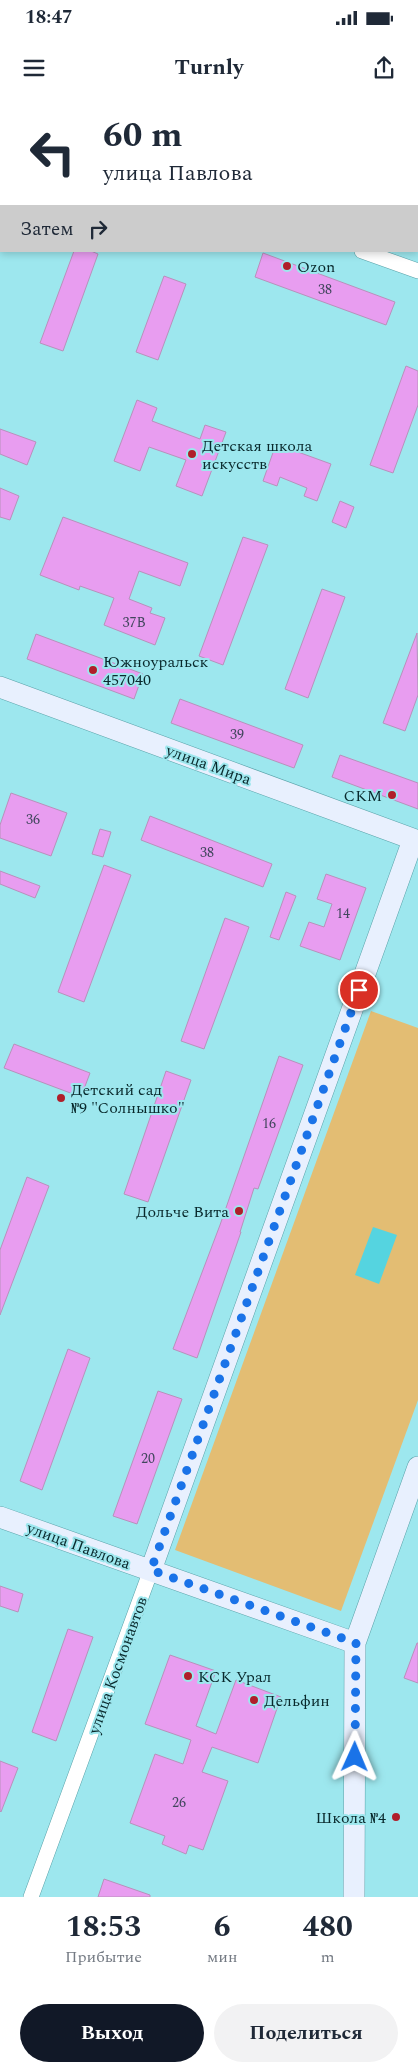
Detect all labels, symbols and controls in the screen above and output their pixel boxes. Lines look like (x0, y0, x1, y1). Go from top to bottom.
text: 18:47 (25, 3, 73, 32)
text: Turnly (175, 51, 243, 84)
icon: menu (20, 54, 48, 82)
icon: share (370, 54, 398, 82)
text: 60 m (103, 109, 183, 162)
icon: left (20, 120, 85, 185)
text: улица Павлова (103, 157, 253, 190)
text: Затем (20, 215, 74, 244)
icon: right (84, 215, 112, 243)
place label: Ozon (297, 255, 335, 279)
marker: Ozon (281, 260, 293, 272)
house number: 38 (318, 279, 332, 300)
place label: Детская школа искусств (202, 434, 313, 476)
marker: Детская школа искусств (186, 448, 198, 460)
house number: 37В (122, 612, 146, 633)
place label: Южноуральск 457040 (103, 650, 209, 692)
marker: Южноуральск 457040 (87, 664, 99, 676)
house number: 39 (230, 724, 244, 745)
street label: улица Мира (162, 738, 255, 792)
place label: СКМ (344, 784, 382, 808)
marker: СКМ (386, 789, 398, 801)
house number: 36 (26, 809, 40, 830)
house number: 38 (200, 842, 214, 863)
house number: 14 (336, 903, 350, 924)
pin (338, 969, 380, 1011)
icon: arrive (345, 976, 373, 1004)
place label: Детский сад №9 "Солнышко" (71, 1078, 185, 1120)
marker: Детский сад №9 "Солнышко" (55, 1092, 67, 1104)
house number: 16 (262, 1113, 276, 1134)
place label: Дольче Вита (136, 1200, 229, 1224)
marker: Дольче Вита (233, 1205, 245, 1217)
house number: 20 (141, 1448, 155, 1469)
street label: улица Павлова (22, 1516, 134, 1576)
street label: улица Космонавтов (82, 1593, 154, 1738)
place label: КСК Урал (198, 1665, 271, 1689)
marker: КСК Урал (182, 1670, 194, 1682)
place label: Дельфин (264, 1689, 330, 1713)
marker: Дельфин (248, 1694, 260, 1706)
position arrow (328, 1730, 380, 1782)
house number: 26 (172, 1792, 186, 1813)
place label: Школа №4 (315, 1806, 386, 1830)
marker: Школа №4 (390, 1811, 402, 1823)
text: 18:53 (66, 1904, 141, 1950)
text: 6 (214, 1904, 231, 1950)
text: 480 (302, 1904, 353, 1950)
text: Прибытие (65, 1945, 142, 1969)
text: мин (207, 1945, 237, 1969)
text: m (321, 1945, 335, 1969)
button: Выход (20, 2004, 204, 2062)
button: Поделиться (214, 2004, 398, 2062)

